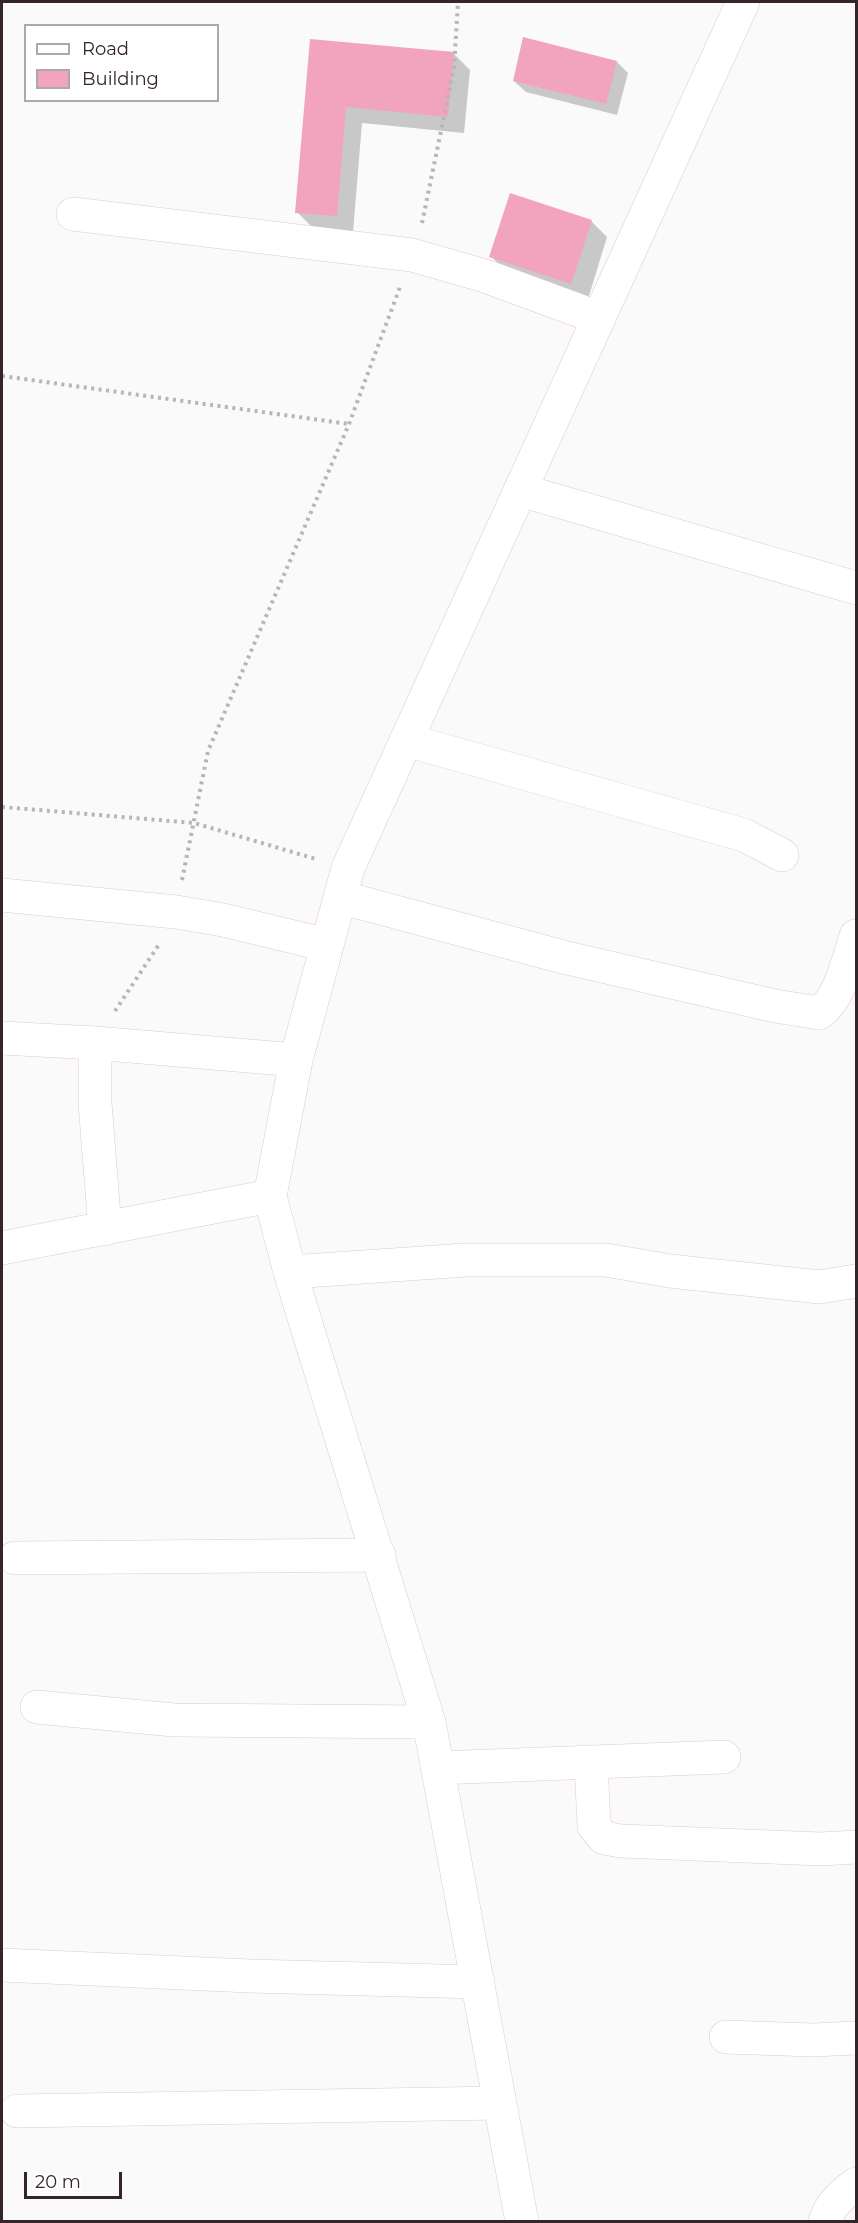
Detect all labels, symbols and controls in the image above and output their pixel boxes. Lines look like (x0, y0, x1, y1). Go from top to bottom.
legend (24, 24, 219, 102)
text: Road (82, 38, 129, 60)
text: Building (82, 68, 159, 90)
scale bar (27, 2160, 124, 2198)
text: 20 m (35, 2171, 81, 2193)

